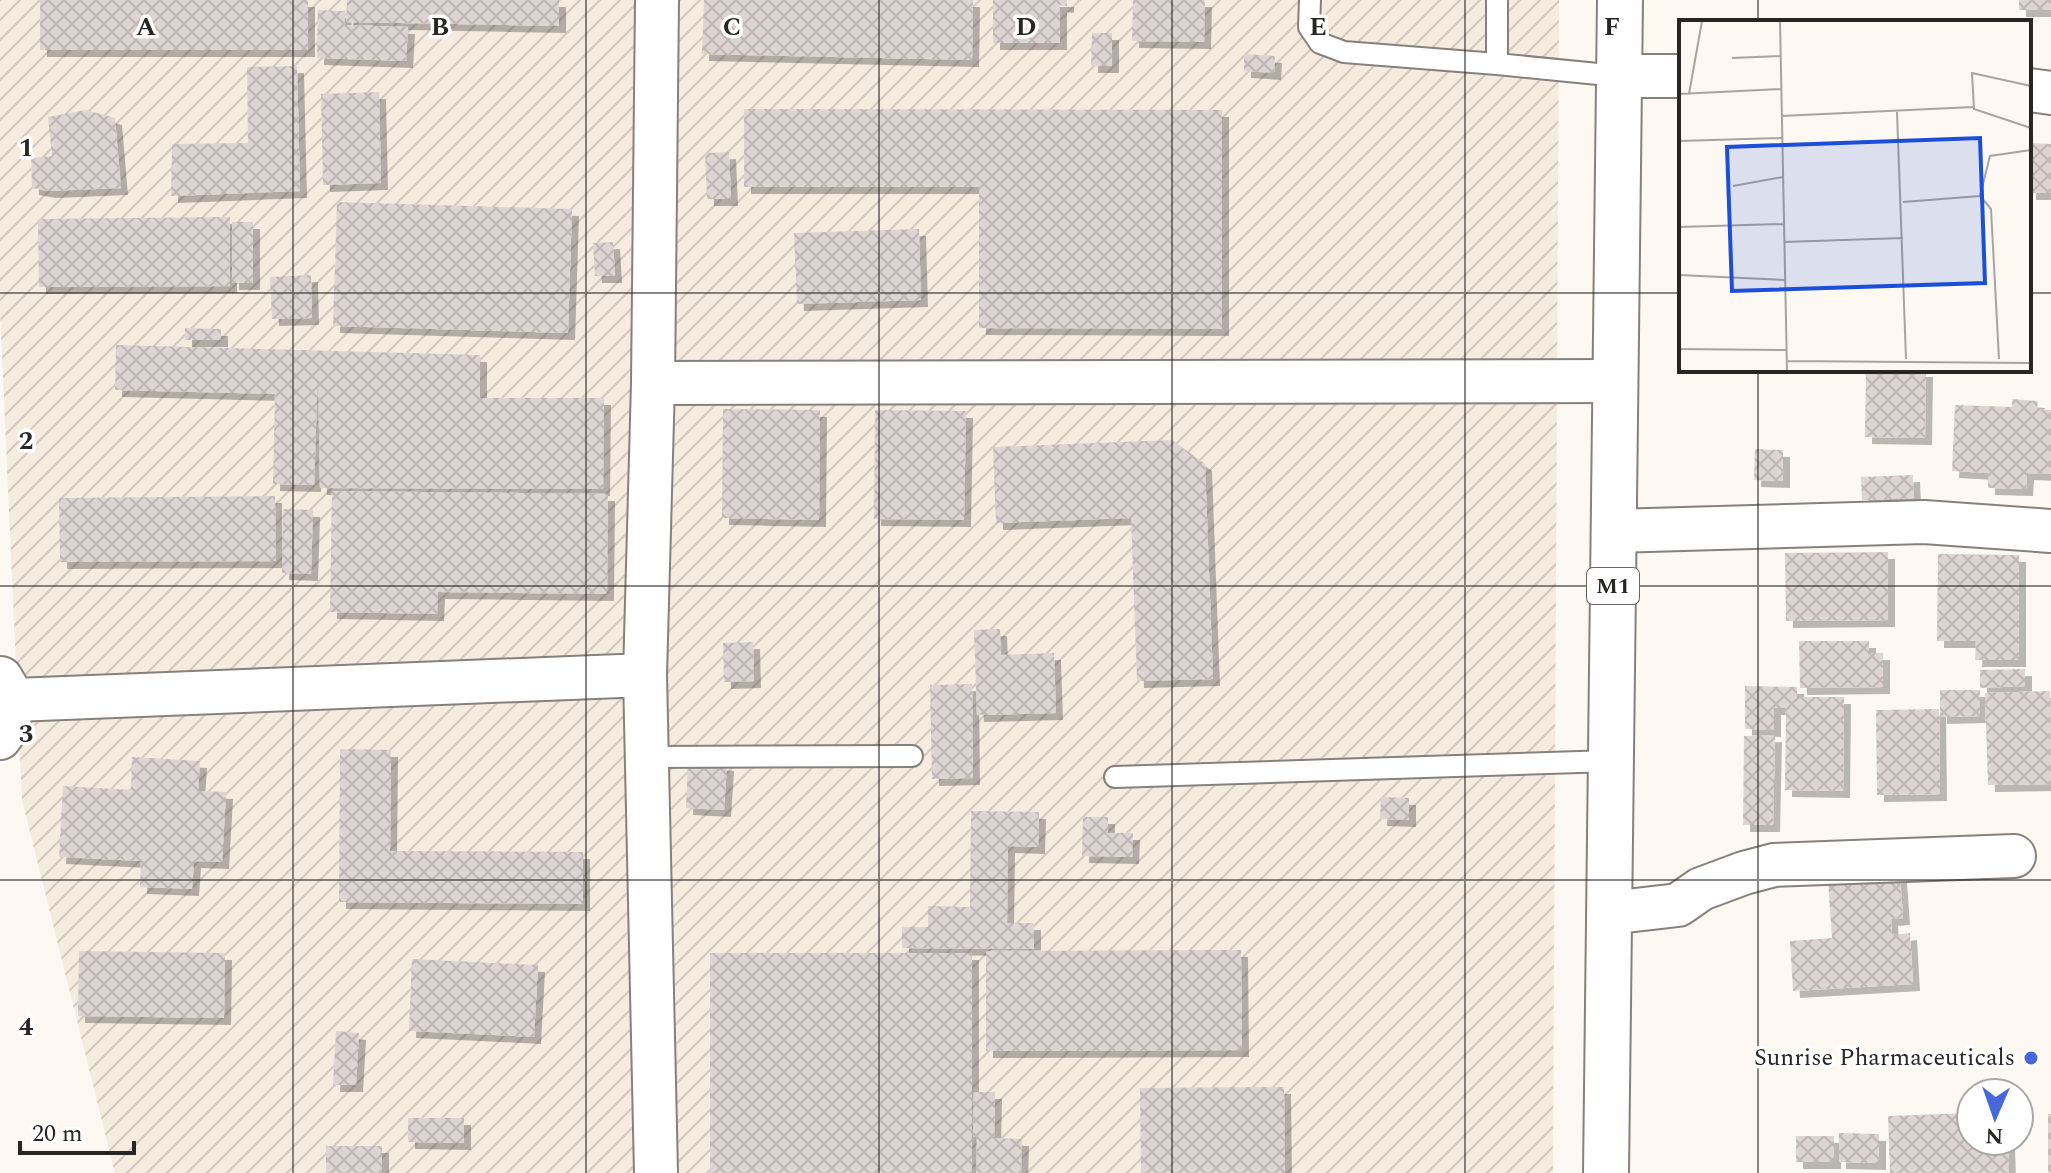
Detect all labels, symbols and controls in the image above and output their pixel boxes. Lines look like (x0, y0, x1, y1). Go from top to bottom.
text: A (136, 7, 156, 47)
text: B (431, 7, 449, 47)
text: C (723, 7, 741, 47)
text: D (1016, 7, 1036, 47)
text: E (1309, 7, 1327, 47)
text: F (1604, 7, 1620, 47)
inset map (1679, 20, 2031, 372)
text: 1 (19, 128, 33, 168)
text: 2 (19, 421, 33, 461)
road number: M1 (1587, 568, 1639, 604)
text: 3 (19, 714, 33, 754)
text: 4 (19, 1007, 34, 1047)
place label: Sunrise Pharmaceuticals (1754, 1040, 2015, 1076)
marker: Sunrise Pharmaceuticals (2022, 1049, 2040, 1067)
north arrow (1955, 1077, 2035, 1157)
scale bar (20, 1105, 134, 1155)
text: 20 m (32, 1116, 83, 1152)
text: N (1985, 1119, 2004, 1152)

